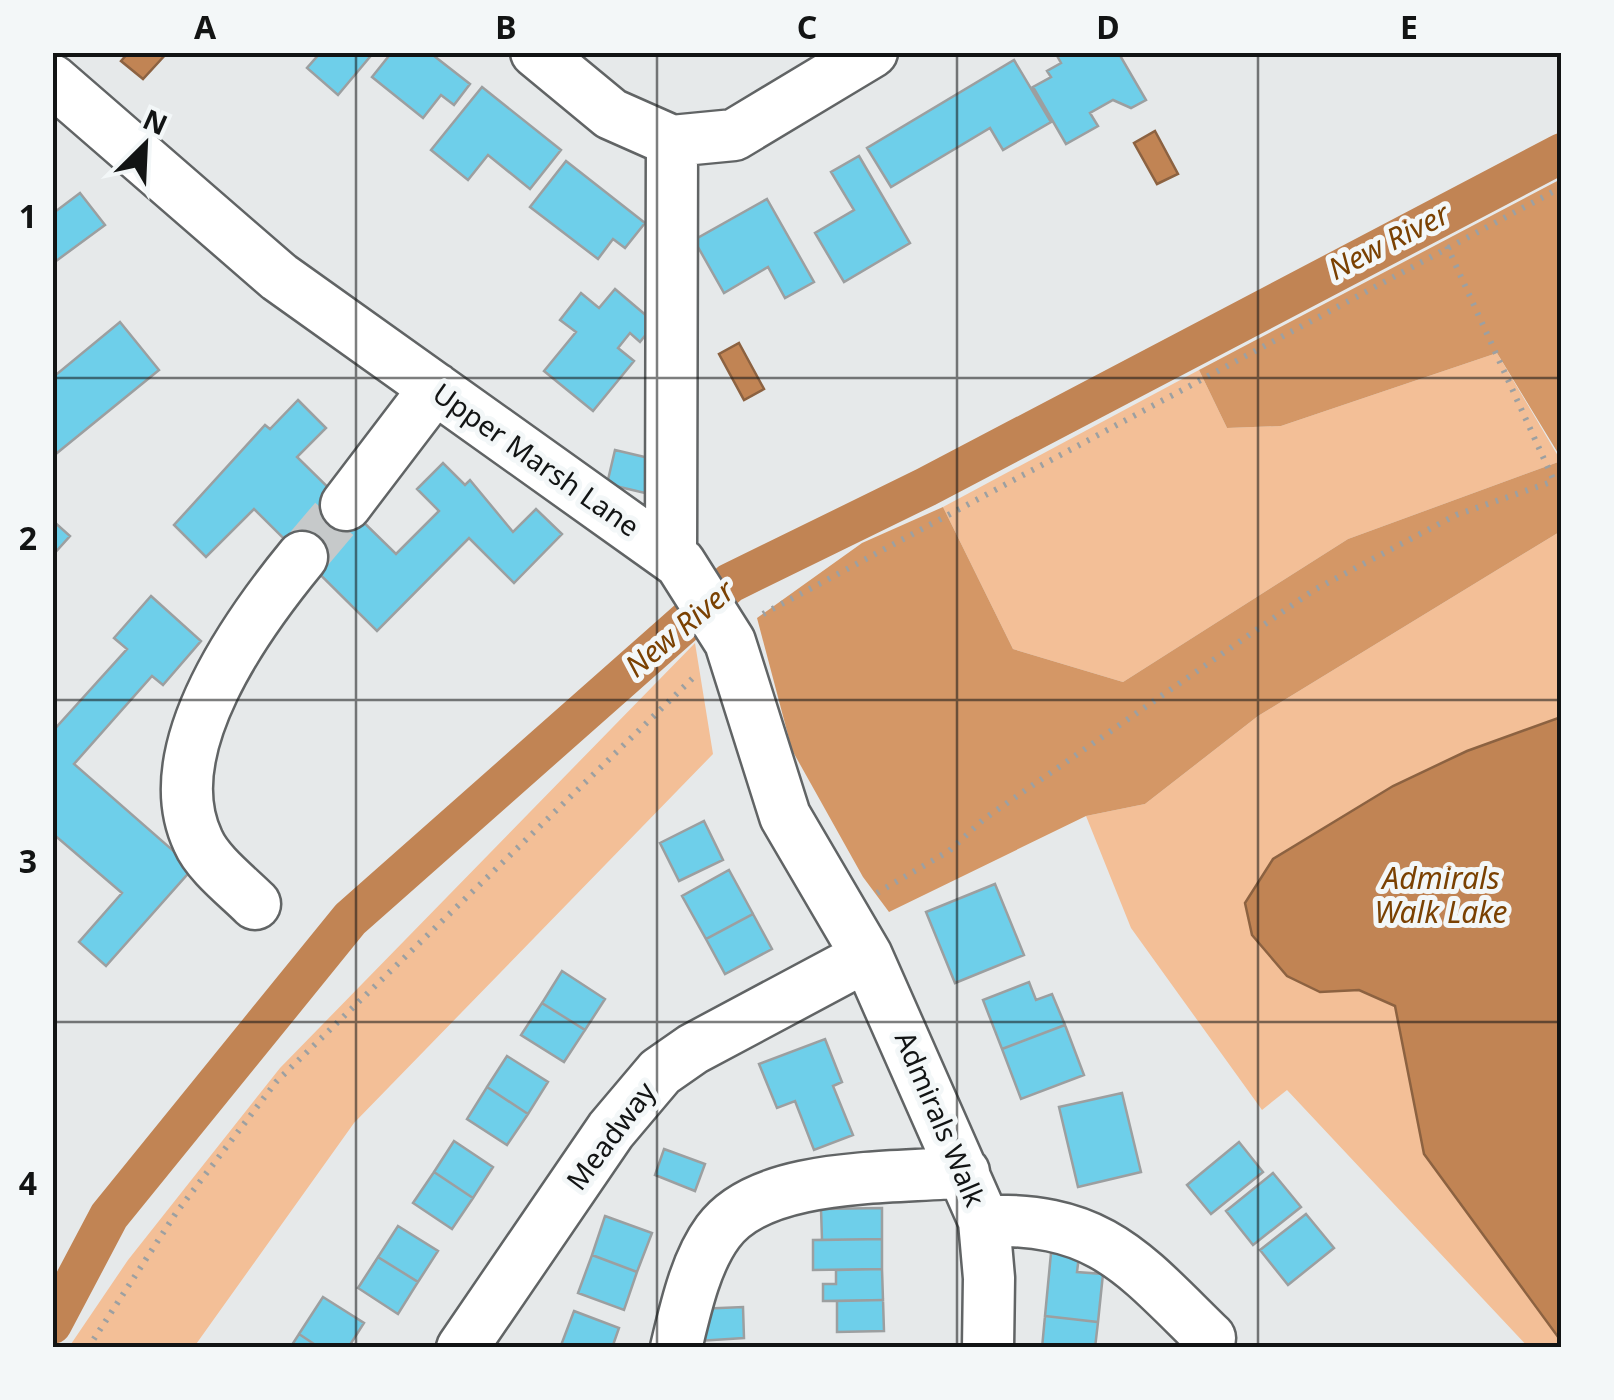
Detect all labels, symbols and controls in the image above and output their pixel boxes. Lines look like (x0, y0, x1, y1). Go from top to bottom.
text: A (194, 5, 217, 48)
text: B (495, 5, 517, 48)
text: C (797, 5, 817, 48)
text: D (1096, 5, 1120, 48)
text: E (1400, 5, 1418, 48)
north arrow (95, 95, 195, 195)
text: N (137, 99, 174, 143)
water label: New River (1321, 192, 1457, 289)
text: 1 (19, 194, 37, 237)
street label: Upper Marsh Lane (426, 374, 647, 545)
text: 2 (19, 516, 37, 559)
water label: New River (616, 569, 743, 686)
text: 3 (19, 839, 37, 882)
water label: Admirals Walk Lake (1374, 857, 1508, 932)
street label: Admirals Walk (887, 1025, 995, 1212)
street label: Meadway (557, 1073, 664, 1197)
text: 4 (19, 1161, 37, 1204)

